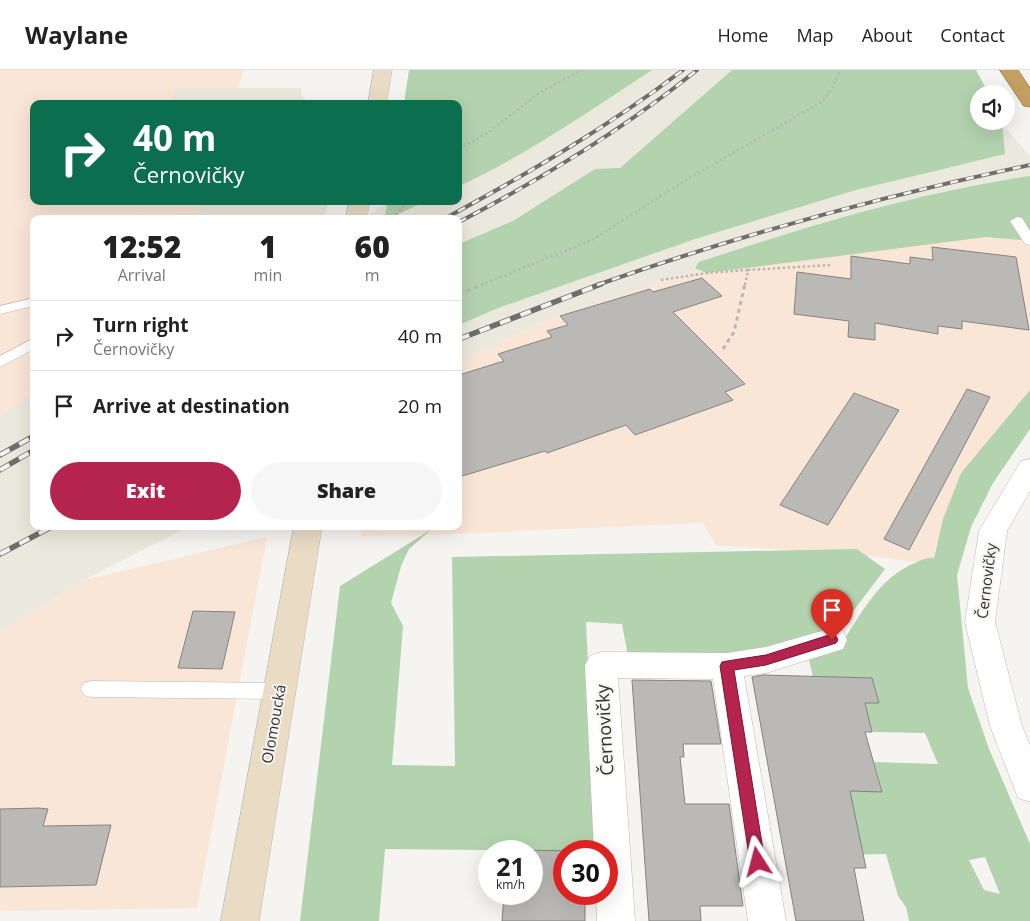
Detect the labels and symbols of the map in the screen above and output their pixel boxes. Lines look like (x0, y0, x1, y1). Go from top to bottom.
street label: Černovičky (971, 541, 1001, 620)
pin (811, 589, 853, 640)
street label: Olomoucká (256, 683, 290, 765)
street label: Černovičky (590, 683, 618, 776)
position arrow (731, 835, 783, 887)
speed limit sign: 30 (553, 840, 618, 905)

